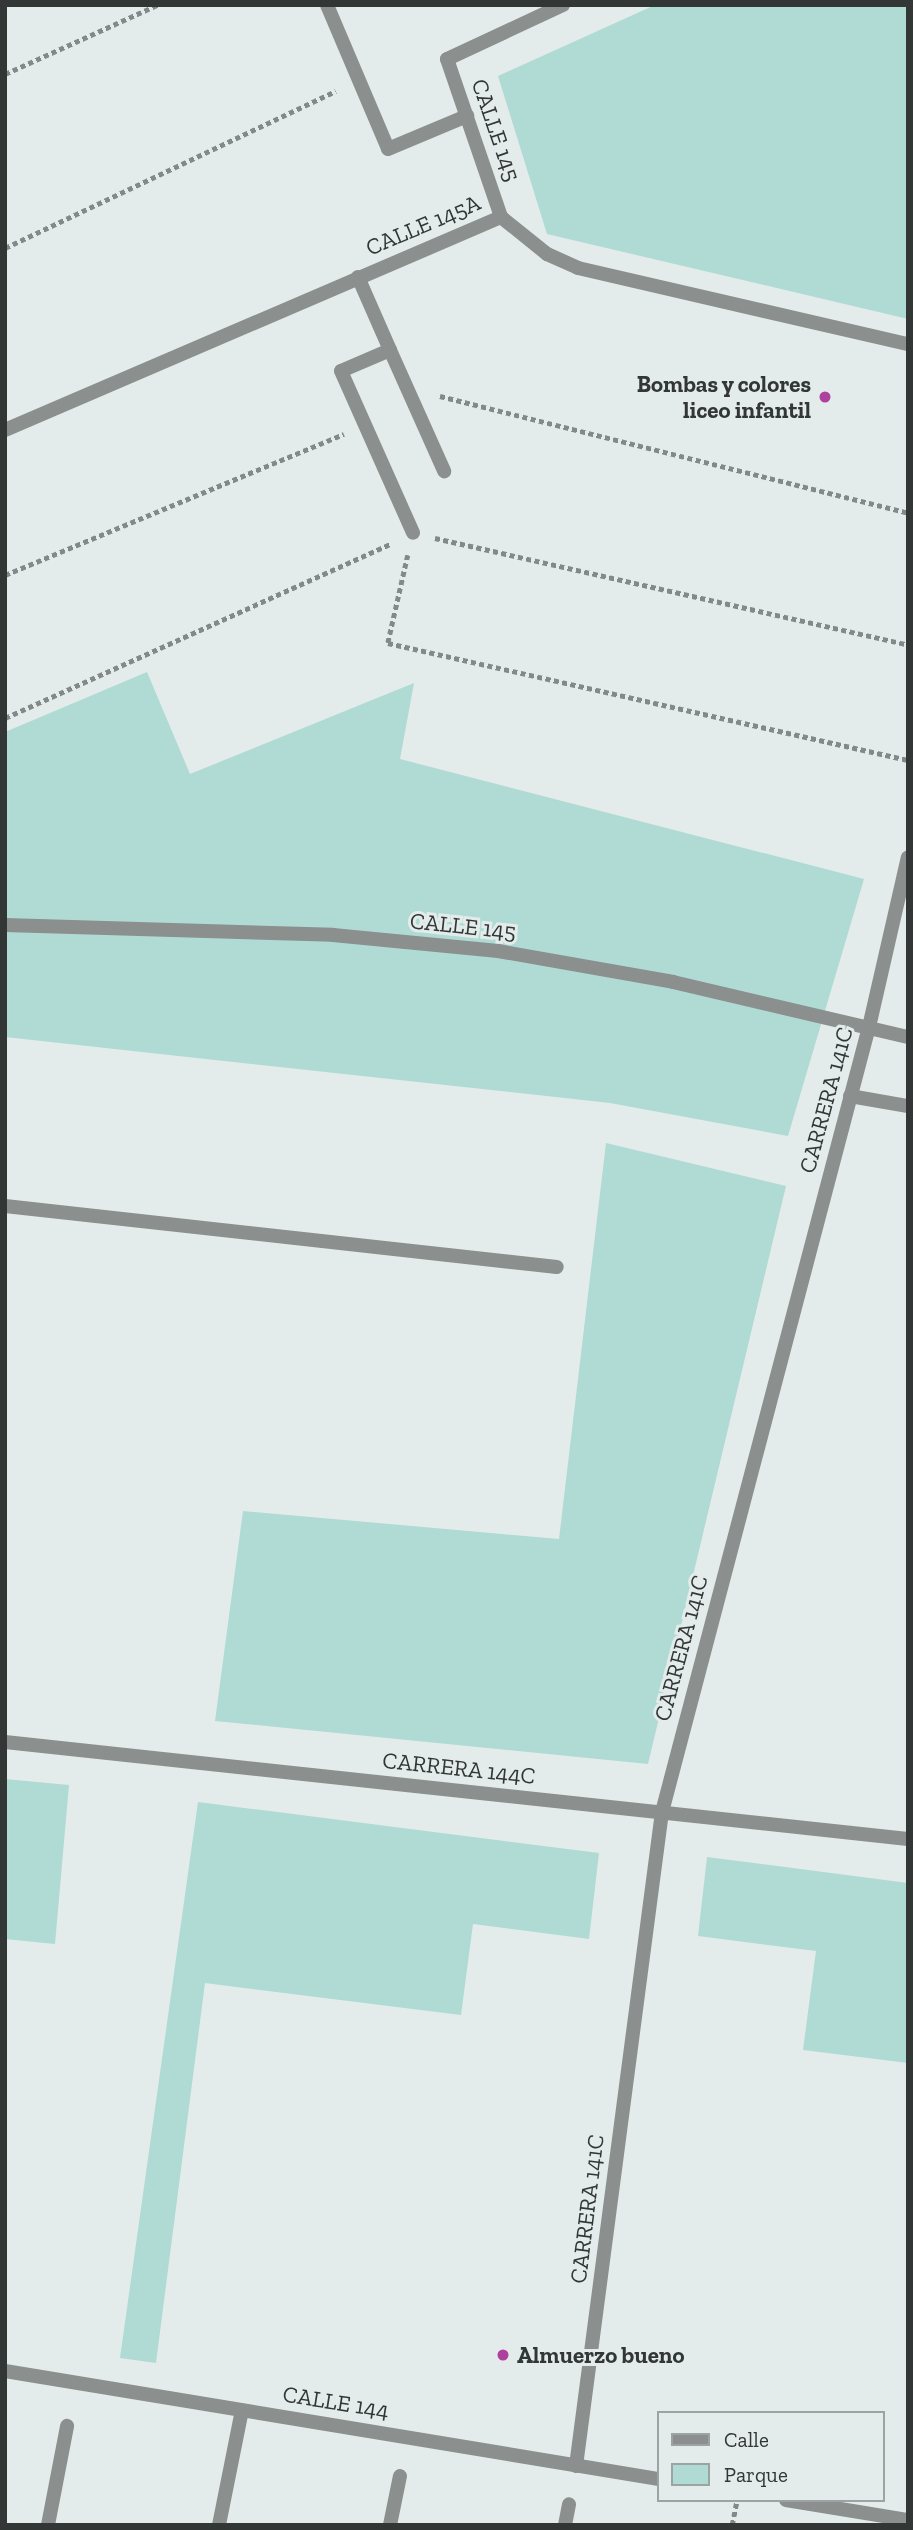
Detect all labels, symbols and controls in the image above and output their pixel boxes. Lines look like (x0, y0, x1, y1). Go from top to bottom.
street label: CALLE 145 (466, 75, 526, 185)
street label: CALLE 145A (362, 189, 484, 261)
place label: Bombas y colores liceo infantil (636, 370, 811, 424)
marker: Bombas y colores liceo infantil (817, 389, 833, 405)
street label: CALLE 145 (409, 907, 517, 945)
street label: CARRERA 141C (793, 1024, 859, 1176)
street label: CARRERA 141C (648, 1572, 714, 1724)
street label: CARRERA 144C (381, 1746, 537, 1790)
street label: CARRERA 141C (564, 2133, 610, 2285)
place label: Almuerzo bueno (517, 2341, 684, 2369)
marker: Almuerzo bueno (495, 2347, 511, 2363)
street label: CALLE 144 (281, 2380, 391, 2424)
legend (657, 2411, 885, 2502)
text: Calle (724, 2427, 769, 2452)
text: Parque (724, 2462, 788, 2487)

